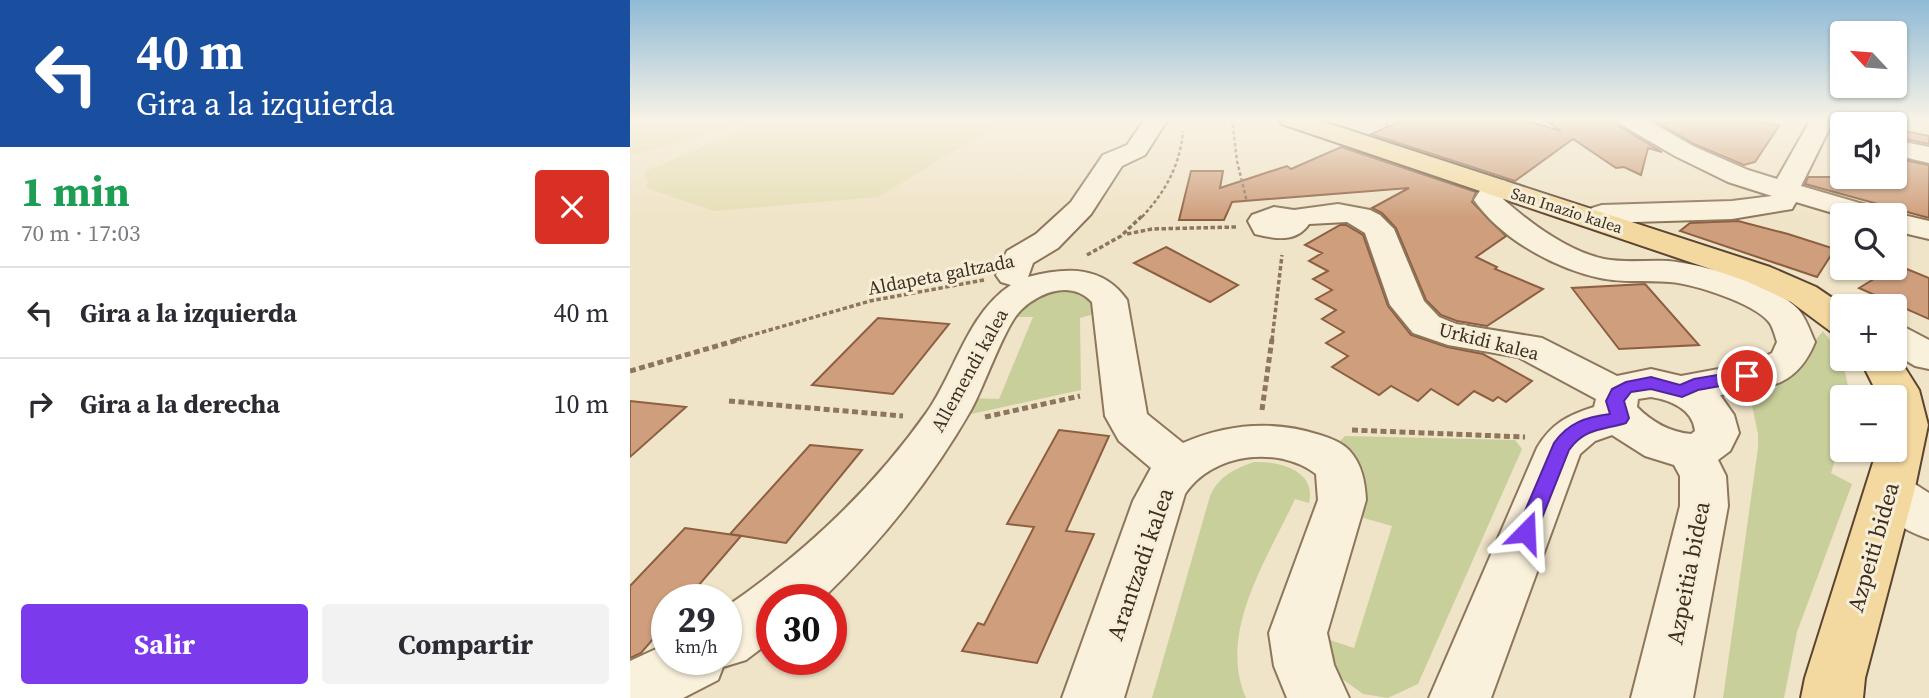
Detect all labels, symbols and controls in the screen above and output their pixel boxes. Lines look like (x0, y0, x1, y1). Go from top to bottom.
text: 40 m (136, 18, 244, 85)
north arrow (1830, 21, 1908, 98)
map controls (1830, 21, 1907, 462)
icon: left (21, 28, 112, 119)
text: Gira a la izquierda (136, 82, 395, 126)
button: sound (1830, 112, 1907, 189)
text: 1 min (21, 162, 130, 220)
button: close (535, 170, 609, 244)
street label: San Inazio kalea (1509, 182, 1626, 239)
button: search (1830, 203, 1907, 280)
text: 70 m · 17:03 (21, 217, 141, 249)
street label: Aldapeta galtzada (866, 247, 1017, 301)
icon: left (21, 294, 59, 332)
button: + (1830, 294, 1907, 371)
text: Gira a la izquierda (80, 295, 297, 331)
text: 40 m (554, 295, 609, 331)
street label: Allemendi kalea (924, 303, 1014, 437)
street label: Urkidi kalea (1436, 316, 1542, 366)
pin (1717, 346, 1777, 406)
icon: arrive (1728, 357, 1766, 395)
icon: right (21, 385, 59, 423)
button: − (1830, 385, 1907, 462)
text: Gira a la derecha (80, 386, 280, 422)
text: 10 m (554, 386, 609, 422)
street label: Azpeiti bidea (1839, 478, 1907, 616)
street label: Arantzadi kalea (1099, 483, 1181, 645)
position arrow (1489, 495, 1563, 569)
street label: Azpeitia bidea (1658, 498, 1718, 647)
speed limit sign: 30 (756, 584, 847, 675)
text: 29 (678, 596, 715, 644)
button: Salir (21, 604, 308, 684)
button: Compartir (322, 604, 609, 684)
text: km/h (675, 634, 718, 659)

